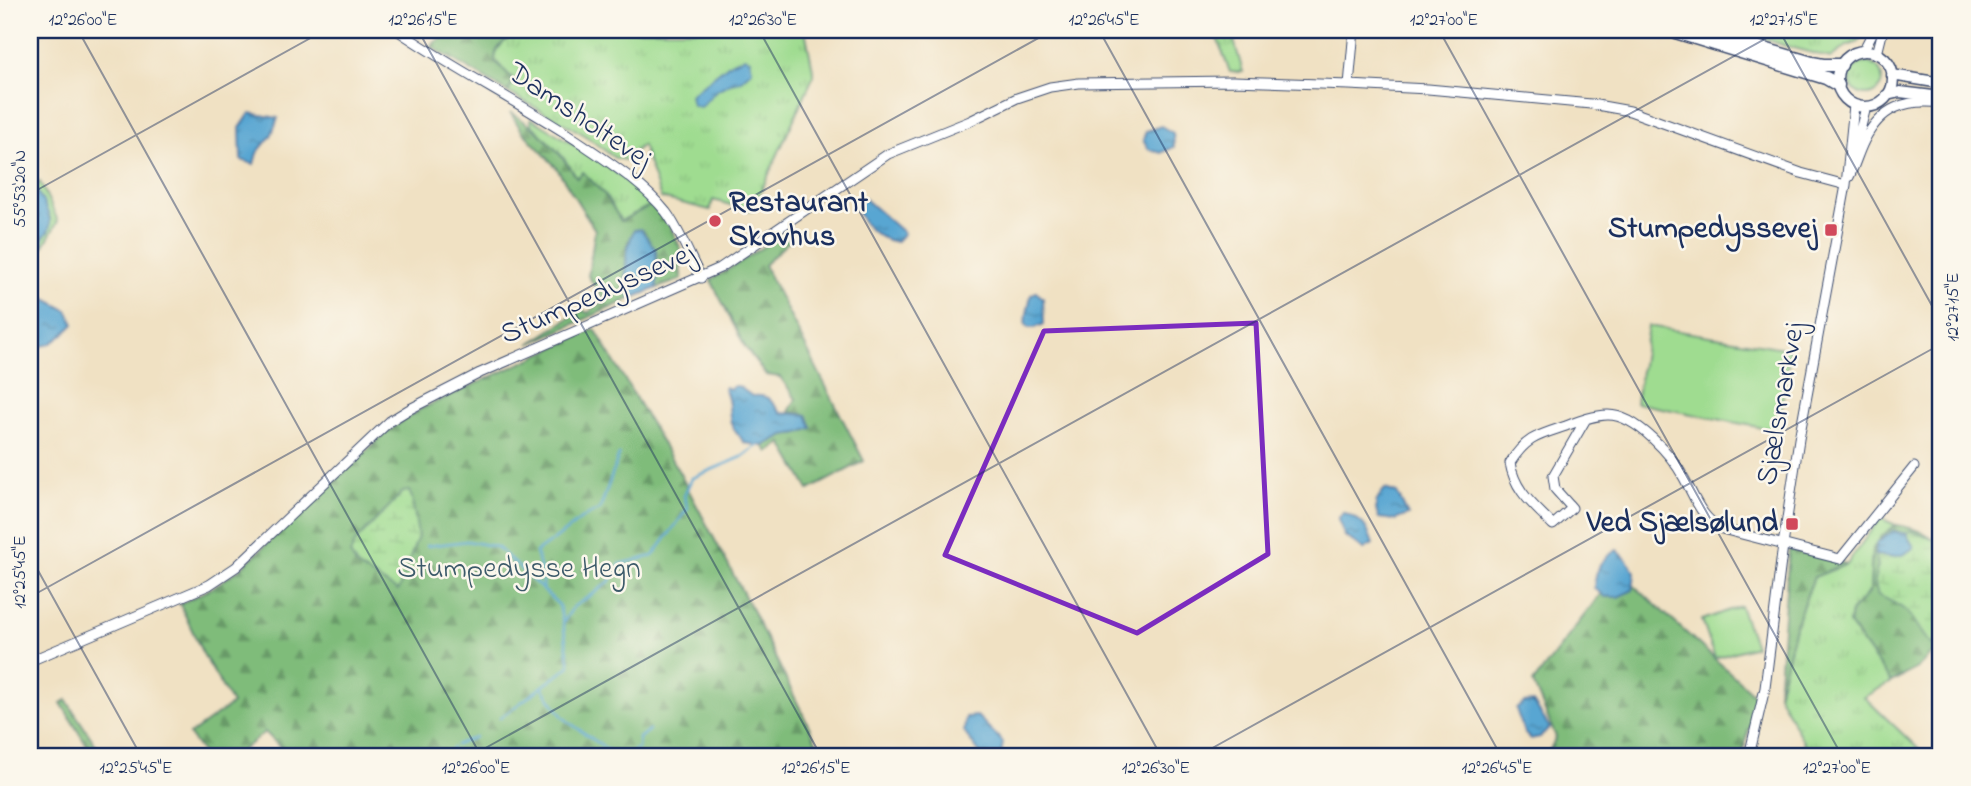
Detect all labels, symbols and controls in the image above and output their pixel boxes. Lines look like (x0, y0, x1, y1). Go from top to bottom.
text: 12°26'00"E (49, 8, 118, 34)
text: 12°26'15"E (388, 8, 458, 34)
text: 12°26'30"E (729, 8, 797, 34)
text: 12°26'45"E (1068, 8, 1140, 34)
text: 12°27'00"E (1410, 8, 1478, 34)
text: 12°27'15"E (1750, 8, 1819, 34)
street label: Damsholtevej (497, 52, 661, 182)
text: 55°53'20"N (8, 150, 34, 228)
place label: Restaurant Skovhus (729, 182, 869, 260)
place label: Stumpedyssevej (1608, 208, 1819, 252)
marker: Restaurant Skovhus (707, 213, 723, 229)
marker: Stumpedyssevej (1823, 222, 1839, 238)
street label: Stumpedyssevej (494, 232, 703, 358)
text: 12°27'15"E (1941, 272, 1967, 341)
street label: Sjælsmarkvej (1746, 318, 1818, 489)
place label: Ved Sjælsølund (1586, 502, 1778, 546)
marker: Ved Sjælsølund (1784, 516, 1800, 532)
text: 12°25'45"E (8, 535, 34, 609)
park label: Stumpedysse Hegn (397, 548, 641, 592)
text: 12°25'45"E (99, 756, 173, 782)
text: 12°26'00"E (442, 756, 511, 782)
text: 12°26'15"E (781, 756, 851, 782)
text: 12°26'30"E (1122, 756, 1190, 782)
text: 12°26'45"E (1461, 756, 1533, 782)
text: 12°27'00"E (1803, 756, 1871, 782)

